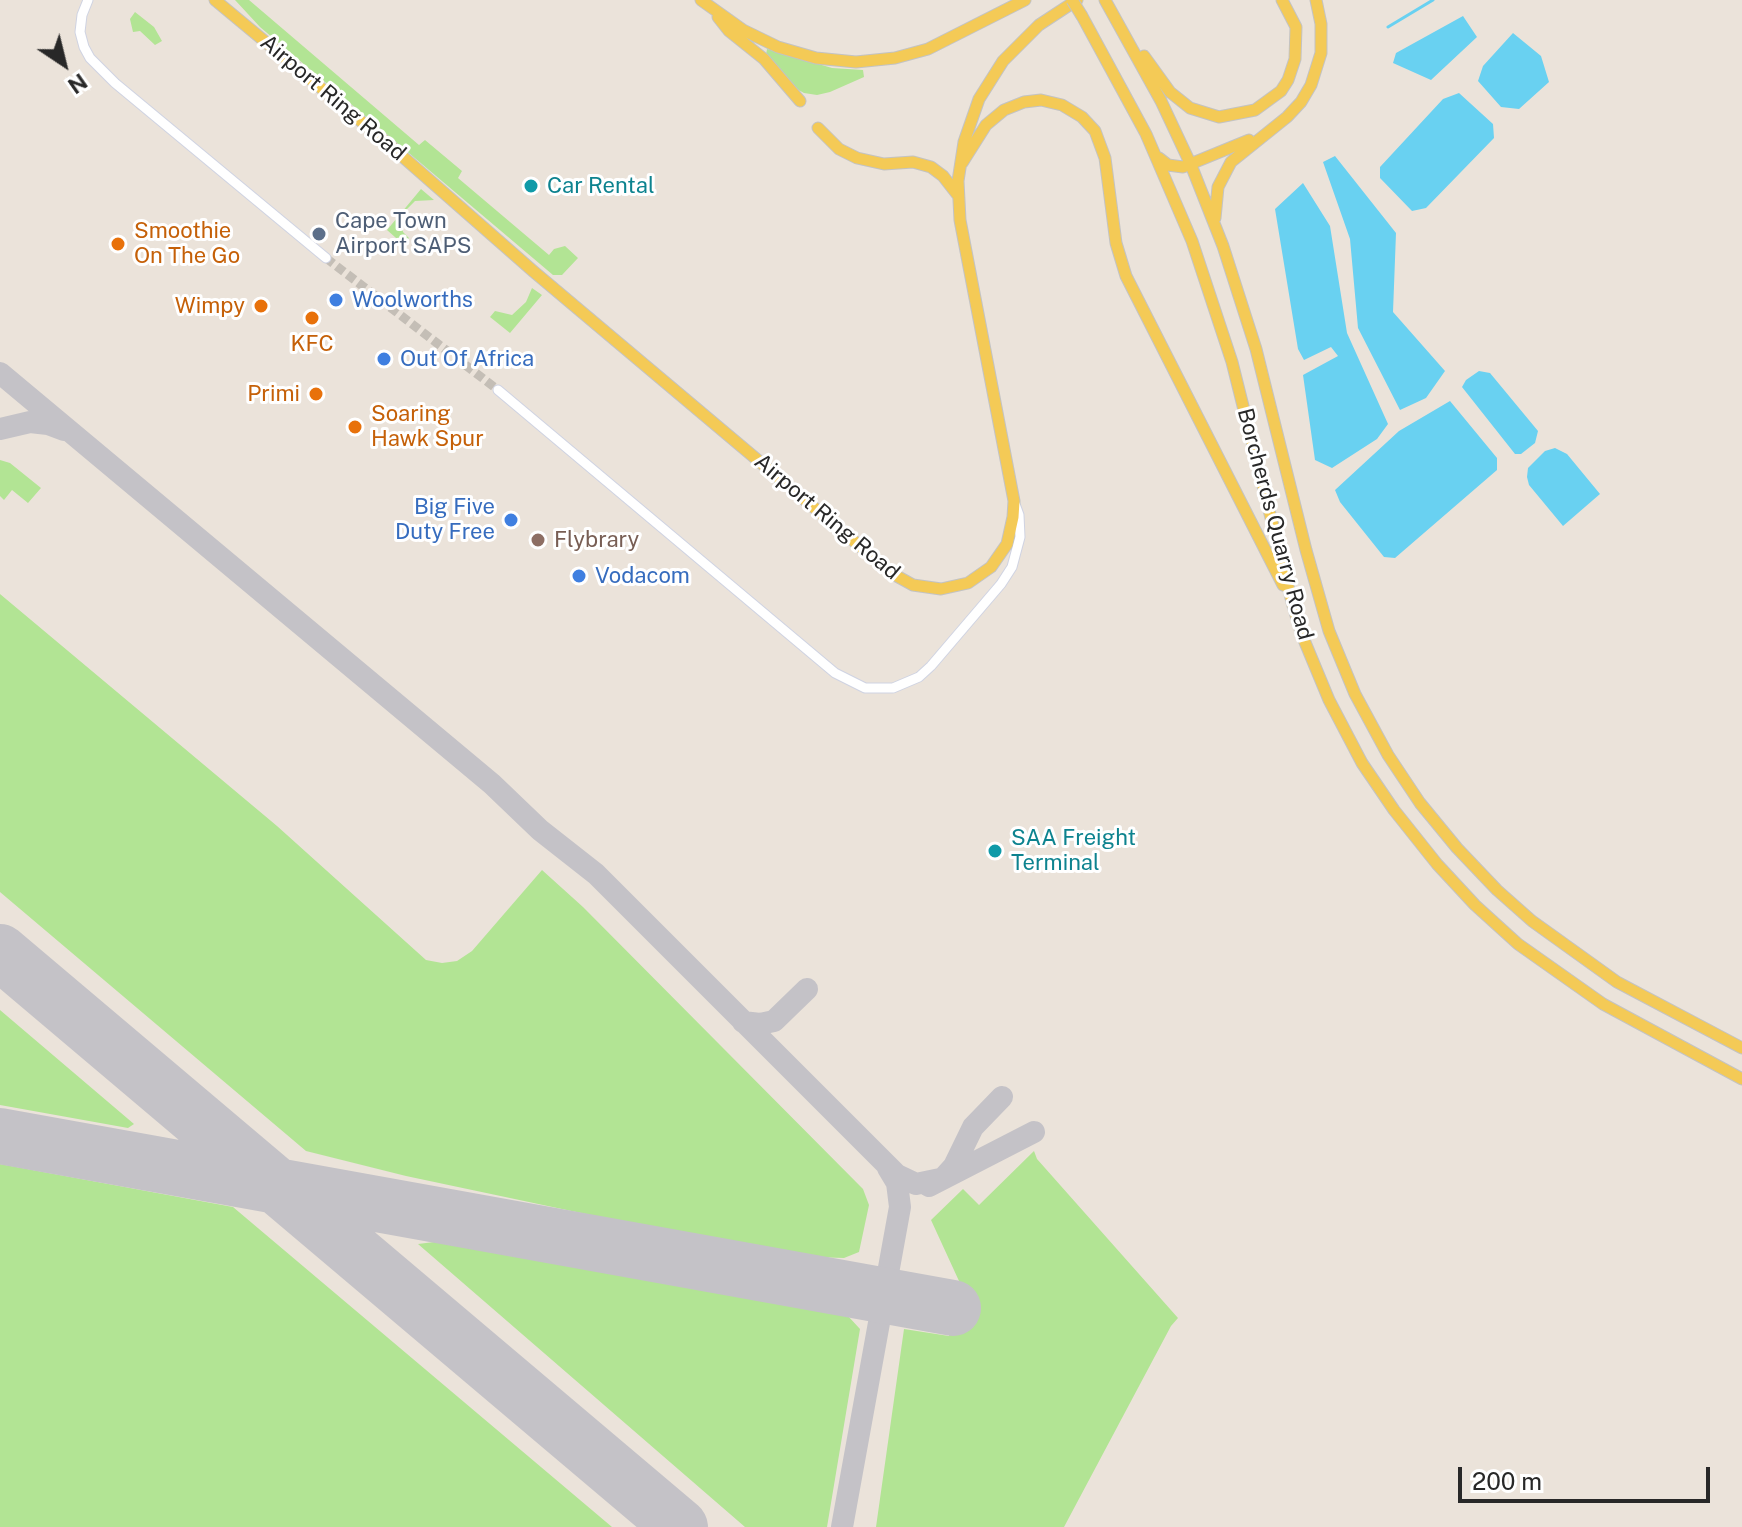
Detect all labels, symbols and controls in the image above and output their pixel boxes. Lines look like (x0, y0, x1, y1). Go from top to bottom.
north arrow (24, 24, 104, 104)
street label: Airport Ring Road (255, 29, 411, 167)
text: N (63, 68, 92, 99)
place label: Car Rental (547, 173, 655, 199)
marker: Car Rental (522, 177, 540, 195)
place label: Cape Town Airport SAPS (335, 208, 472, 260)
place label: Smoothie On The Go (134, 218, 240, 270)
marker: Cape Town Airport SAPS (310, 225, 328, 243)
marker: Smoothie On The Go (109, 235, 127, 253)
place label: Woolworths (352, 287, 473, 313)
marker: Woolworths (327, 291, 345, 309)
place label: Wimpy (175, 293, 245, 319)
marker: Wimpy (252, 297, 270, 315)
marker: KFC (303, 309, 321, 327)
place label: KFC (290, 331, 334, 357)
place label: Out Of Africa (400, 346, 534, 372)
marker: Out Of Africa (375, 350, 393, 368)
place label: Primi (247, 381, 300, 407)
marker: Primi (307, 385, 325, 403)
place label: Soaring Hawk Spur (371, 401, 484, 452)
street label: Borcherds Quarry Road (1231, 405, 1319, 643)
marker: Soaring Hawk Spur (346, 418, 364, 436)
street label: Airport Ring Road (749, 448, 905, 586)
place label: Big Five Duty Free (395, 494, 495, 546)
marker: Big Five Duty Free (502, 511, 520, 529)
place label: Flybrary (554, 527, 639, 553)
marker: Flybrary (529, 531, 547, 549)
place label: Vodacom (595, 563, 690, 589)
marker: Vodacom (570, 567, 588, 585)
place label: SAA Freight Terminal (1011, 825, 1136, 876)
marker: SAA Freight Terminal (986, 842, 1004, 860)
scale bar (1462, 1451, 1714, 1501)
text: 200 m (1472, 1467, 1542, 1495)

